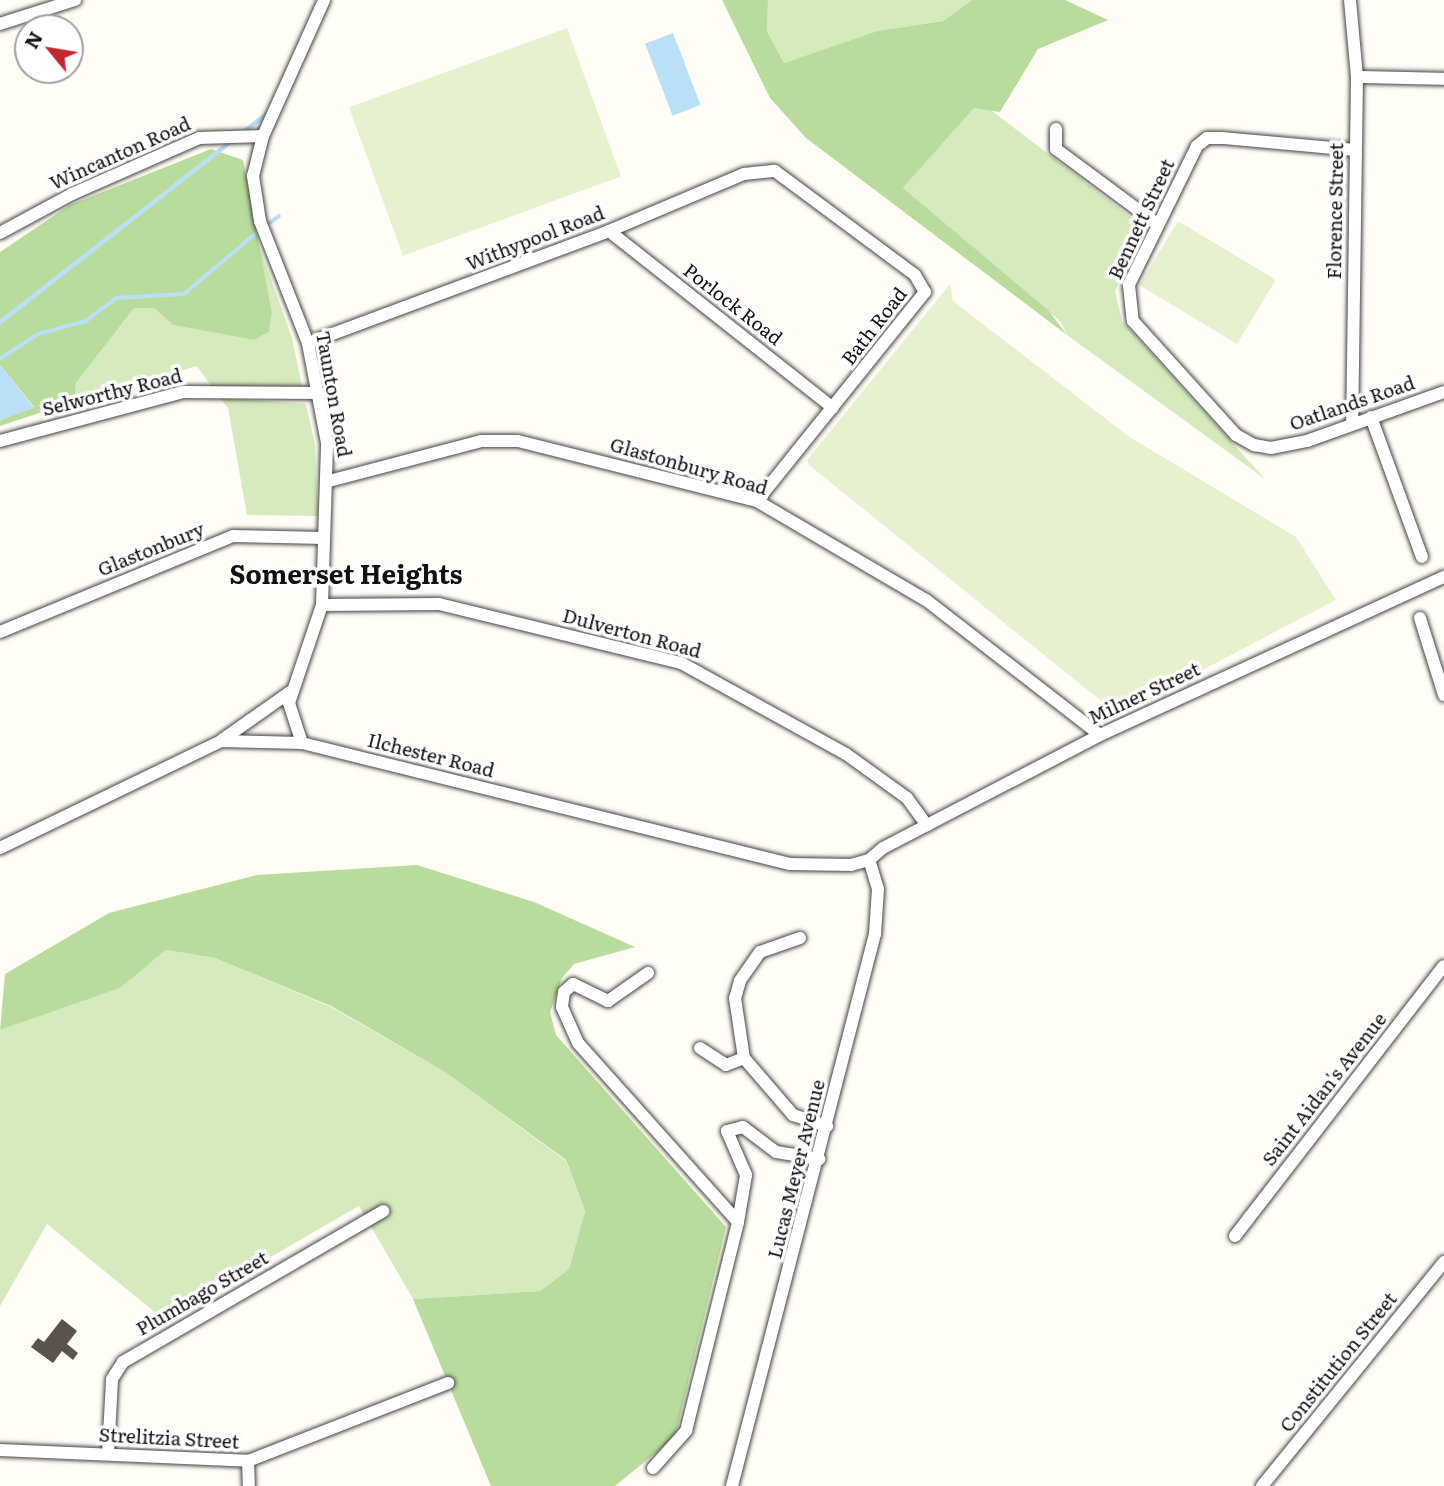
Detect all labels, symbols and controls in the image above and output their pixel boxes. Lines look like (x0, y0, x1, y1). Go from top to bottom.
north arrow (14, 14, 84, 84)
text: N (16, 26, 49, 53)
street label: Wincanton Road (46, 112, 194, 194)
street label: Florence Street (1322, 142, 1348, 280)
street label: Bennett Street (1103, 155, 1179, 283)
street label: Withypool Road (463, 201, 607, 275)
street label: Porlock Road (679, 258, 787, 350)
street label: Bath Road (837, 283, 911, 369)
street label: Taunton Road (312, 329, 356, 459)
street label: Selworthy Road (40, 364, 184, 420)
street label: Oatlands Road (1286, 371, 1418, 435)
street label: Glastonbury Road (608, 433, 770, 499)
street label: Glastonbury (94, 517, 208, 581)
district label: Somerset Heights (230, 557, 462, 589)
street label: Dulverton Road (560, 604, 704, 662)
street label: Milner Street (1084, 657, 1204, 729)
street label: Ilchester Road (365, 728, 497, 782)
street label: Saint Aidan's Avenue (1257, 1008, 1391, 1170)
street label: Lucas Meyer Avenue (763, 1077, 829, 1261)
street label: Plumbago Street (132, 1246, 272, 1340)
street label: Constitution Street (1275, 1288, 1401, 1436)
street label: Strelitzia Street (98, 1423, 240, 1453)

